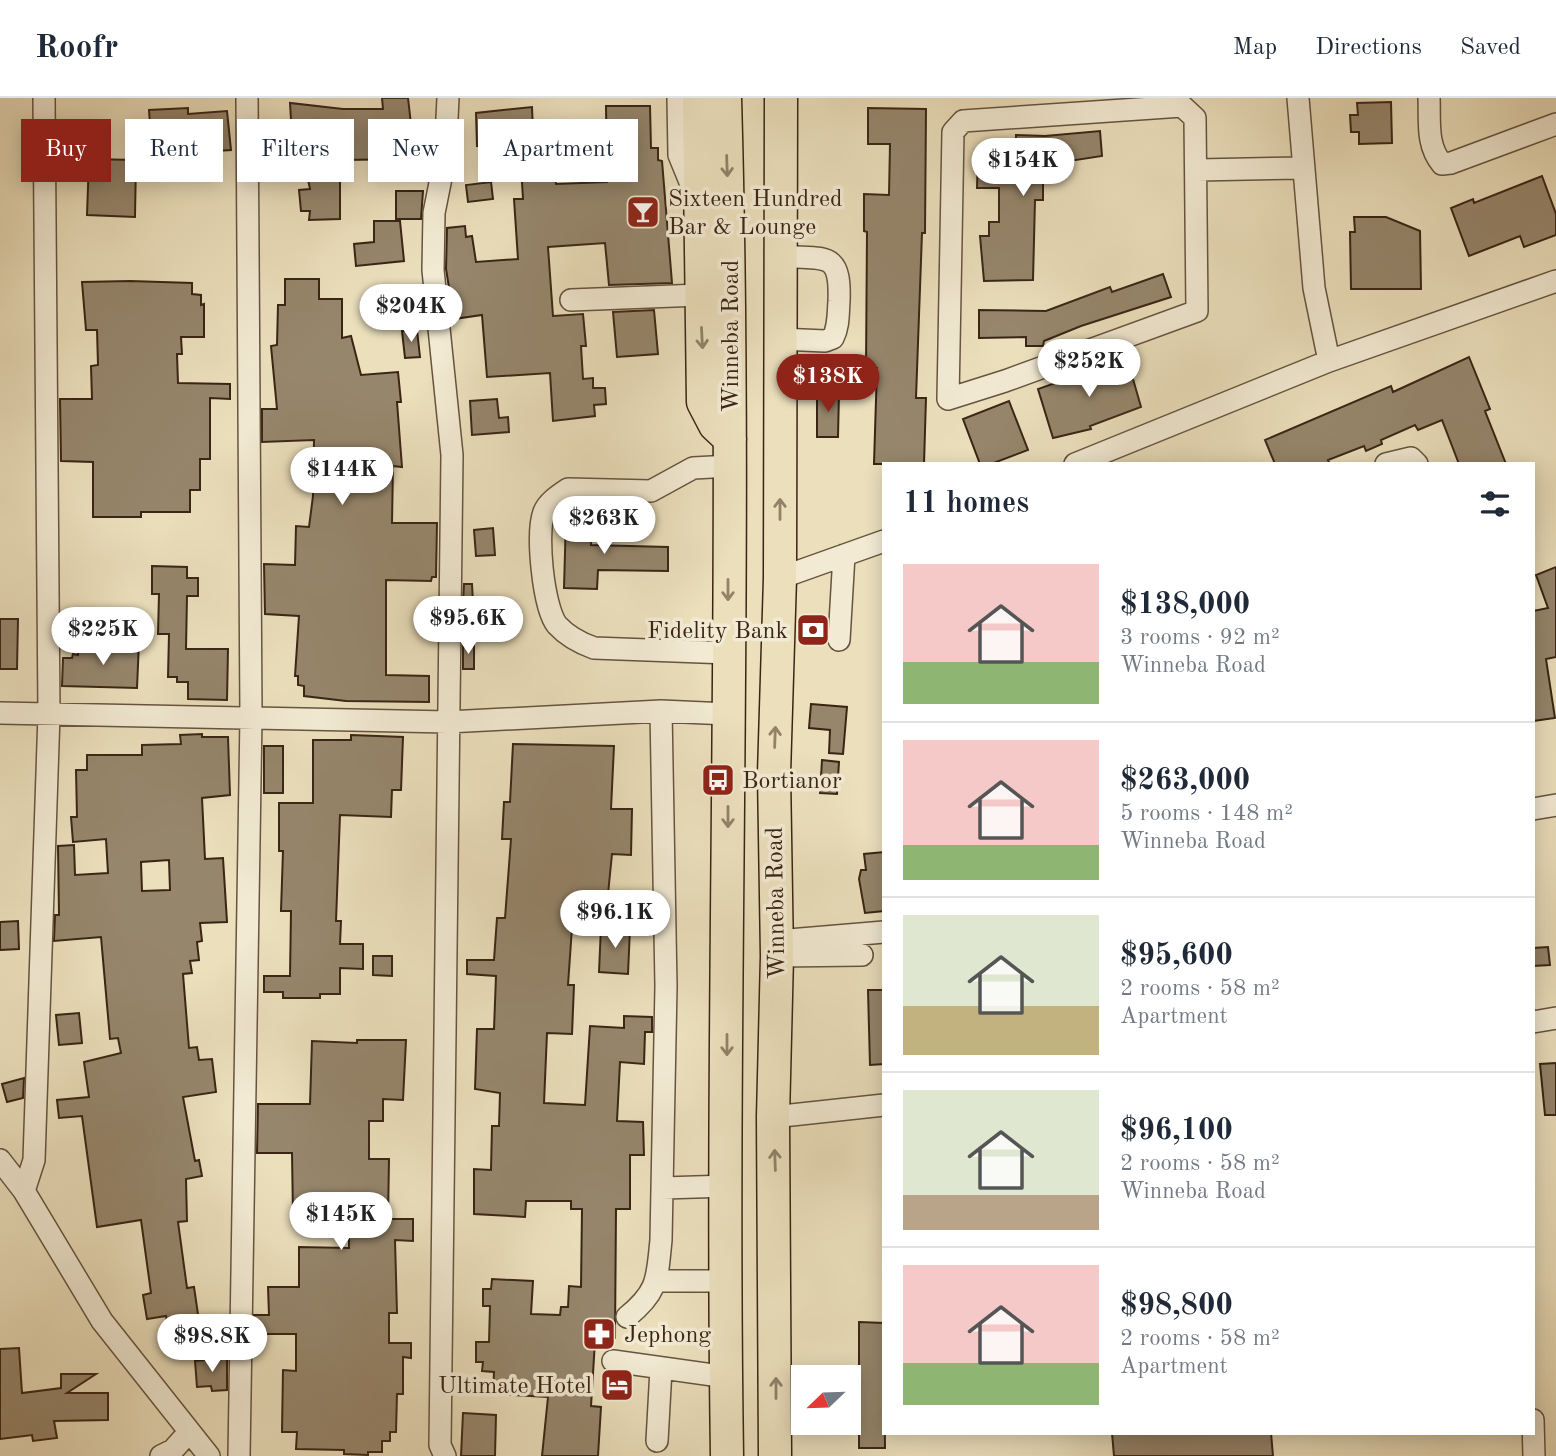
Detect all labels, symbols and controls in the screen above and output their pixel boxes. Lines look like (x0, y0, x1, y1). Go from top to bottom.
text: Roofr (35, 32, 118, 65)
text: Map (1233, 36, 1277, 60)
text: Directions (1315, 36, 1422, 60)
text: Saved (1460, 36, 1521, 60)
chip: Buy (21, 119, 111, 182)
chip: Rent (125, 119, 223, 182)
chip: Filters (237, 119, 354, 182)
chip: New (368, 119, 464, 182)
chip: Apartment (478, 119, 638, 182)
pin: $154K (974, 139, 1072, 198)
text: $154K (987, 149, 1059, 172)
one-way arrow (721, 154, 734, 177)
place label: Sixteen Hundred Bar & Lounge (668, 188, 843, 240)
bar icon: Sixteen Hundred Bar & Lounge (624, 193, 662, 231)
street label: Winneba Road (720, 260, 744, 412)
pin: $204K (362, 285, 460, 344)
text: $204K (375, 295, 447, 318)
one-way arrow (695, 326, 708, 349)
pin: $252K (1040, 340, 1138, 399)
text: $252K (1053, 350, 1125, 373)
pin: $138K (779, 354, 877, 414)
text: $138K (792, 365, 864, 388)
pin: $144K (293, 448, 391, 507)
text: $144K (306, 458, 378, 481)
icon: filters (1476, 485, 1514, 523)
text: 11 homes (903, 489, 1029, 519)
pin: $263K (555, 496, 653, 556)
one-way arrow (773, 498, 787, 521)
text: $263K (568, 507, 640, 530)
one-way arrow (721, 578, 735, 601)
text: $138,000 (1120, 590, 1250, 620)
icon: home (959, 592, 1043, 676)
pin: $95.6K (411, 596, 525, 656)
text: $95.6K (429, 607, 507, 630)
pin: $225K (54, 608, 152, 667)
bank icon: Fidelity Bank (794, 611, 832, 649)
text: $225K (67, 618, 139, 641)
place label: Fidelity Bank (647, 620, 788, 644)
text: 3 rooms · 92 m² (1120, 626, 1280, 649)
text: Winneba Road (1120, 654, 1266, 677)
one-way arrow (768, 726, 782, 749)
bus stop icon: Bortianor (699, 761, 737, 799)
text: $263,000 (1120, 766, 1250, 796)
icon: home (959, 768, 1043, 852)
place label: Bortianor (742, 770, 842, 794)
text: 5 rooms · 148 m² (1120, 802, 1293, 825)
one-way arrow (721, 805, 735, 828)
street label: Winneba Road (764, 827, 790, 979)
text: Winneba Road (1120, 830, 1266, 853)
pin: $96.1K (558, 890, 672, 950)
text: $96.1K (576, 901, 654, 924)
text: $95,600 (1120, 941, 1233, 971)
icon: home (959, 943, 1043, 1027)
text: 2 rooms · 58 m² (1120, 977, 1280, 1000)
text: Apartment (1120, 1005, 1228, 1028)
one-way arrow (720, 1033, 734, 1056)
text: $96,100 (1120, 1116, 1233, 1146)
icon: home (959, 1118, 1043, 1202)
one-way arrow (768, 1149, 781, 1172)
text: 2 rooms · 58 m² (1120, 1152, 1280, 1175)
text: Winneba Road (1120, 1180, 1266, 1203)
pin: $145K (292, 1192, 390, 1252)
text: $145K (305, 1203, 377, 1226)
text: $98,800 (1120, 1291, 1233, 1321)
icon: home (959, 1293, 1043, 1377)
pin: $98.8K (155, 1314, 269, 1374)
pharmacy icon: Jephong (580, 1315, 618, 1353)
place label: Jephong (624, 1324, 711, 1348)
text: $98.8K (173, 1325, 251, 1348)
text: 2 rooms · 58 m² (1120, 1327, 1280, 1350)
text: Apartment (1120, 1355, 1228, 1378)
north arrow (791, 1365, 861, 1435)
map controls (791, 1365, 861, 1435)
hotel icon: Ultimate Hotel (598, 1366, 636, 1404)
place label: Ultimate Hotel (438, 1375, 592, 1399)
one-way arrow (769, 1377, 783, 1400)

